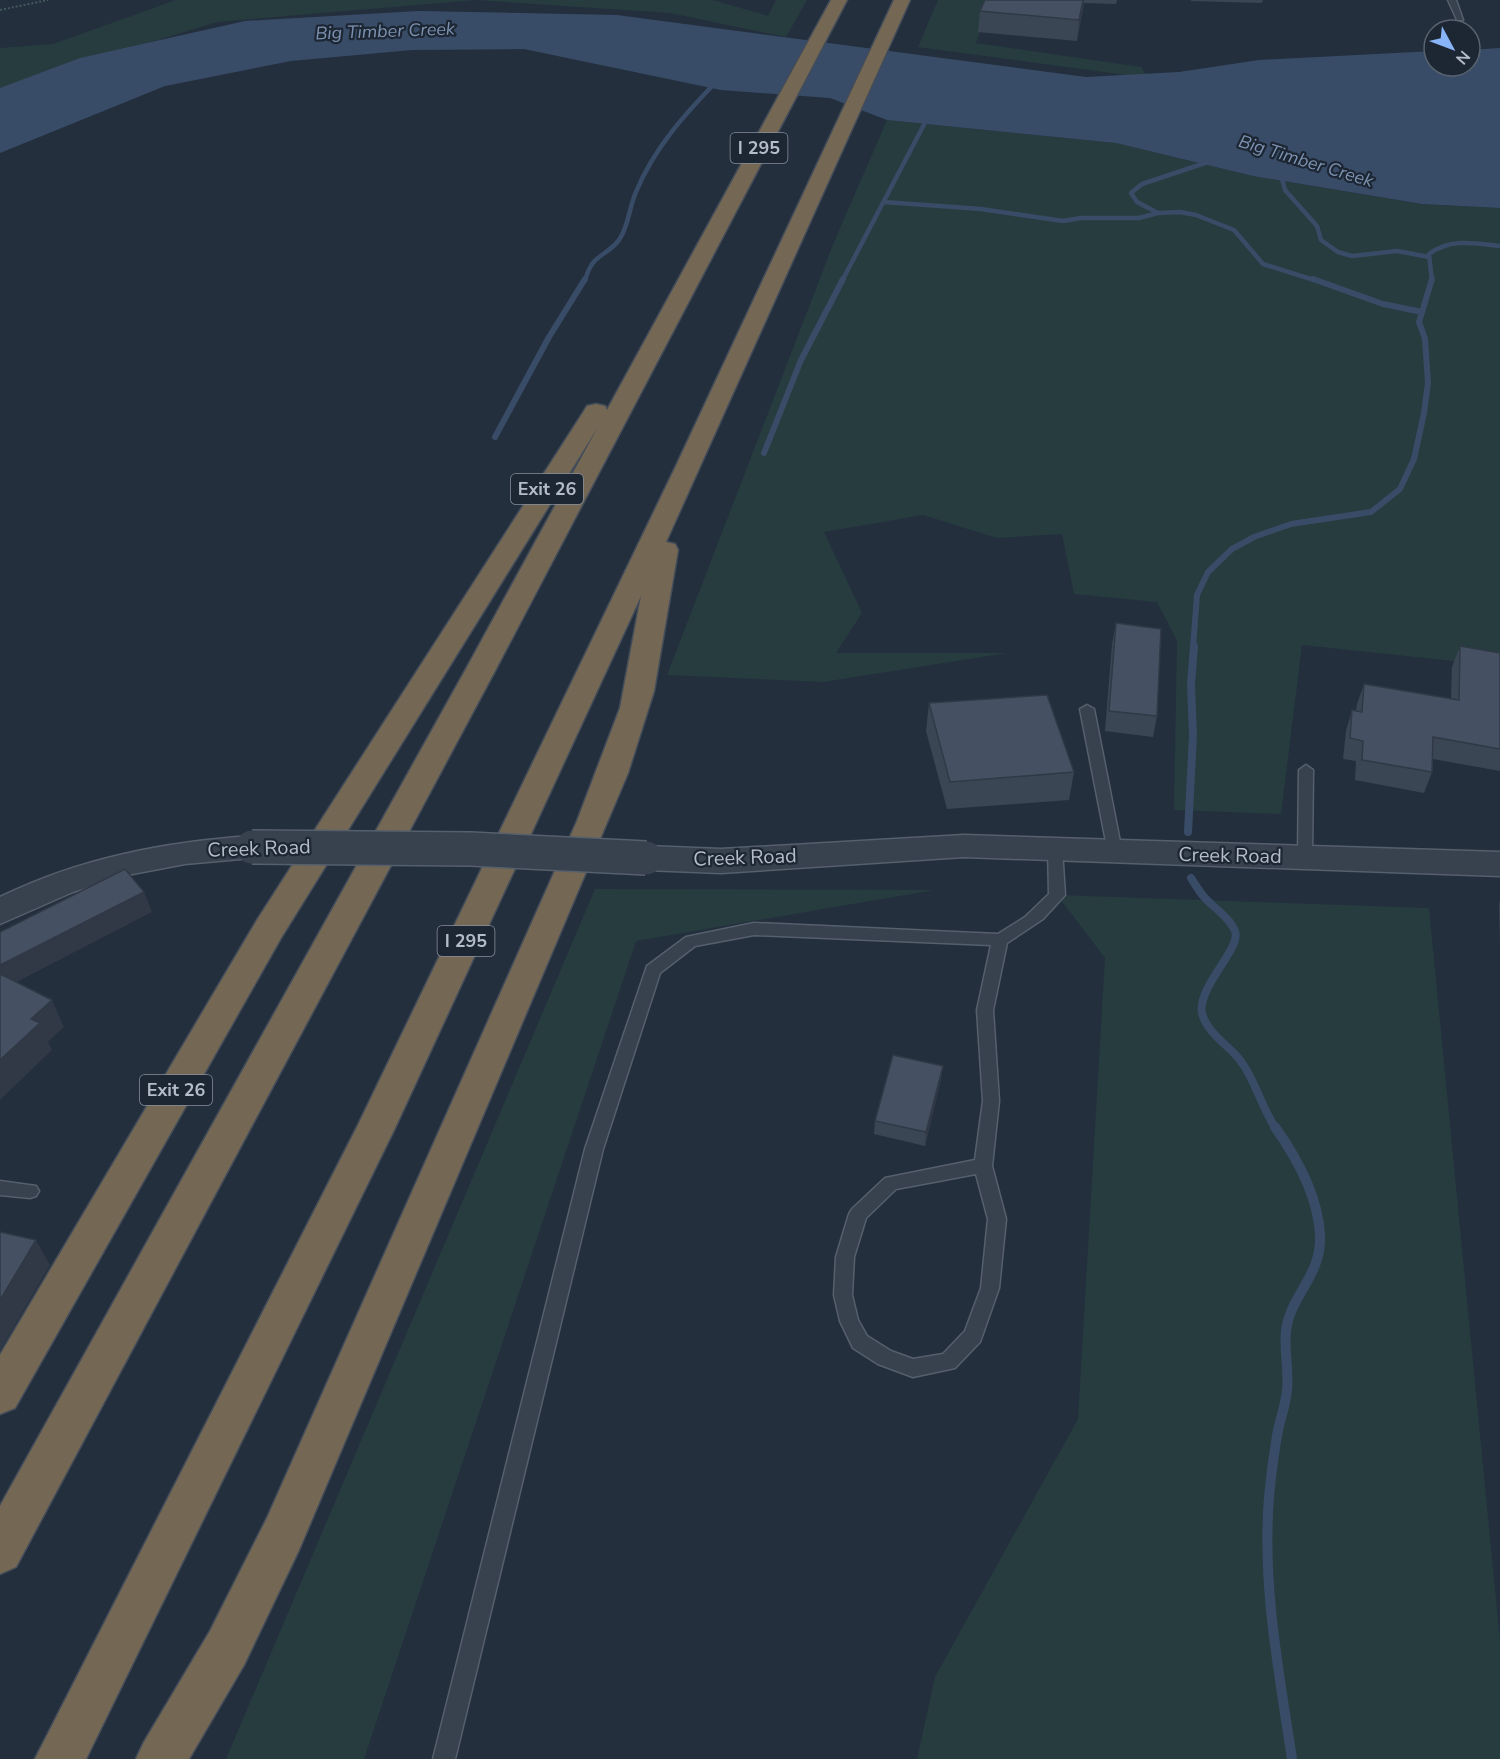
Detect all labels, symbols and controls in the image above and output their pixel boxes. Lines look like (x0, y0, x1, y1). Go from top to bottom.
water label: Big Timber Creek (315, 17, 456, 45)
north arrow (1422, 18, 1482, 78)
text: N (1450, 45, 1475, 69)
water label: Big Timber Creek (1236, 129, 1377, 193)
road number: I 295 (730, 133, 788, 163)
road number: Exit 26 (511, 474, 583, 504)
street label: Creek Road (207, 833, 311, 864)
street label: Creek Road (1178, 841, 1282, 870)
street label: Creek Road (693, 842, 797, 873)
road number: I 295 (438, 926, 494, 956)
road number: Exit 26 (140, 1075, 212, 1105)

